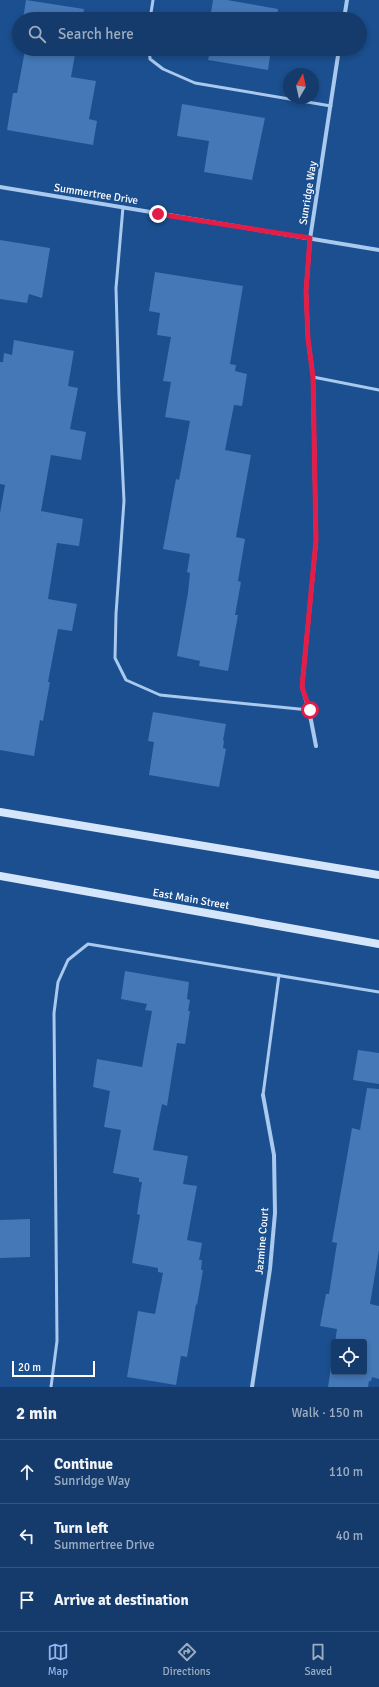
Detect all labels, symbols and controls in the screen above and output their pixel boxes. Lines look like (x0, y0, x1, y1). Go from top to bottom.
search box (12, 12, 367, 56)
icon: search (26, 23, 48, 45)
text: Search here (58, 25, 134, 43)
north arrow (283, 68, 319, 104)
street label: Sunridge Way (297, 159, 320, 226)
street label: Summertree Drive (53, 181, 139, 207)
route end (149, 205, 167, 223)
route start (301, 701, 319, 719)
street label: East Main Street (152, 886, 230, 912)
street label: Jazmine Court (253, 1207, 271, 1275)
map controls (331, 1339, 367, 1375)
button: locate (331, 1339, 367, 1375)
scale bar (12, 1359, 95, 1378)
text: 20 m (18, 1361, 41, 1374)
text: 2 min (16, 1403, 57, 1424)
text: Walk · 150 m (292, 1405, 363, 1421)
text: Continue (54, 1455, 113, 1473)
icon: ahead (16, 1461, 38, 1483)
text: 110 m (329, 1464, 363, 1480)
text: Sunridge Way (54, 1473, 130, 1489)
text: Turn left (54, 1519, 108, 1537)
icon: left (16, 1525, 38, 1547)
text: 40 m (336, 1528, 363, 1544)
text: Summertree Drive (54, 1537, 155, 1553)
icon: arrive (16, 1589, 38, 1611)
text: Arrive at destination (54, 1591, 189, 1609)
tab: Map (47, 1641, 69, 1678)
tab: Directions (163, 1641, 211, 1678)
tab: Saved (304, 1641, 332, 1678)

